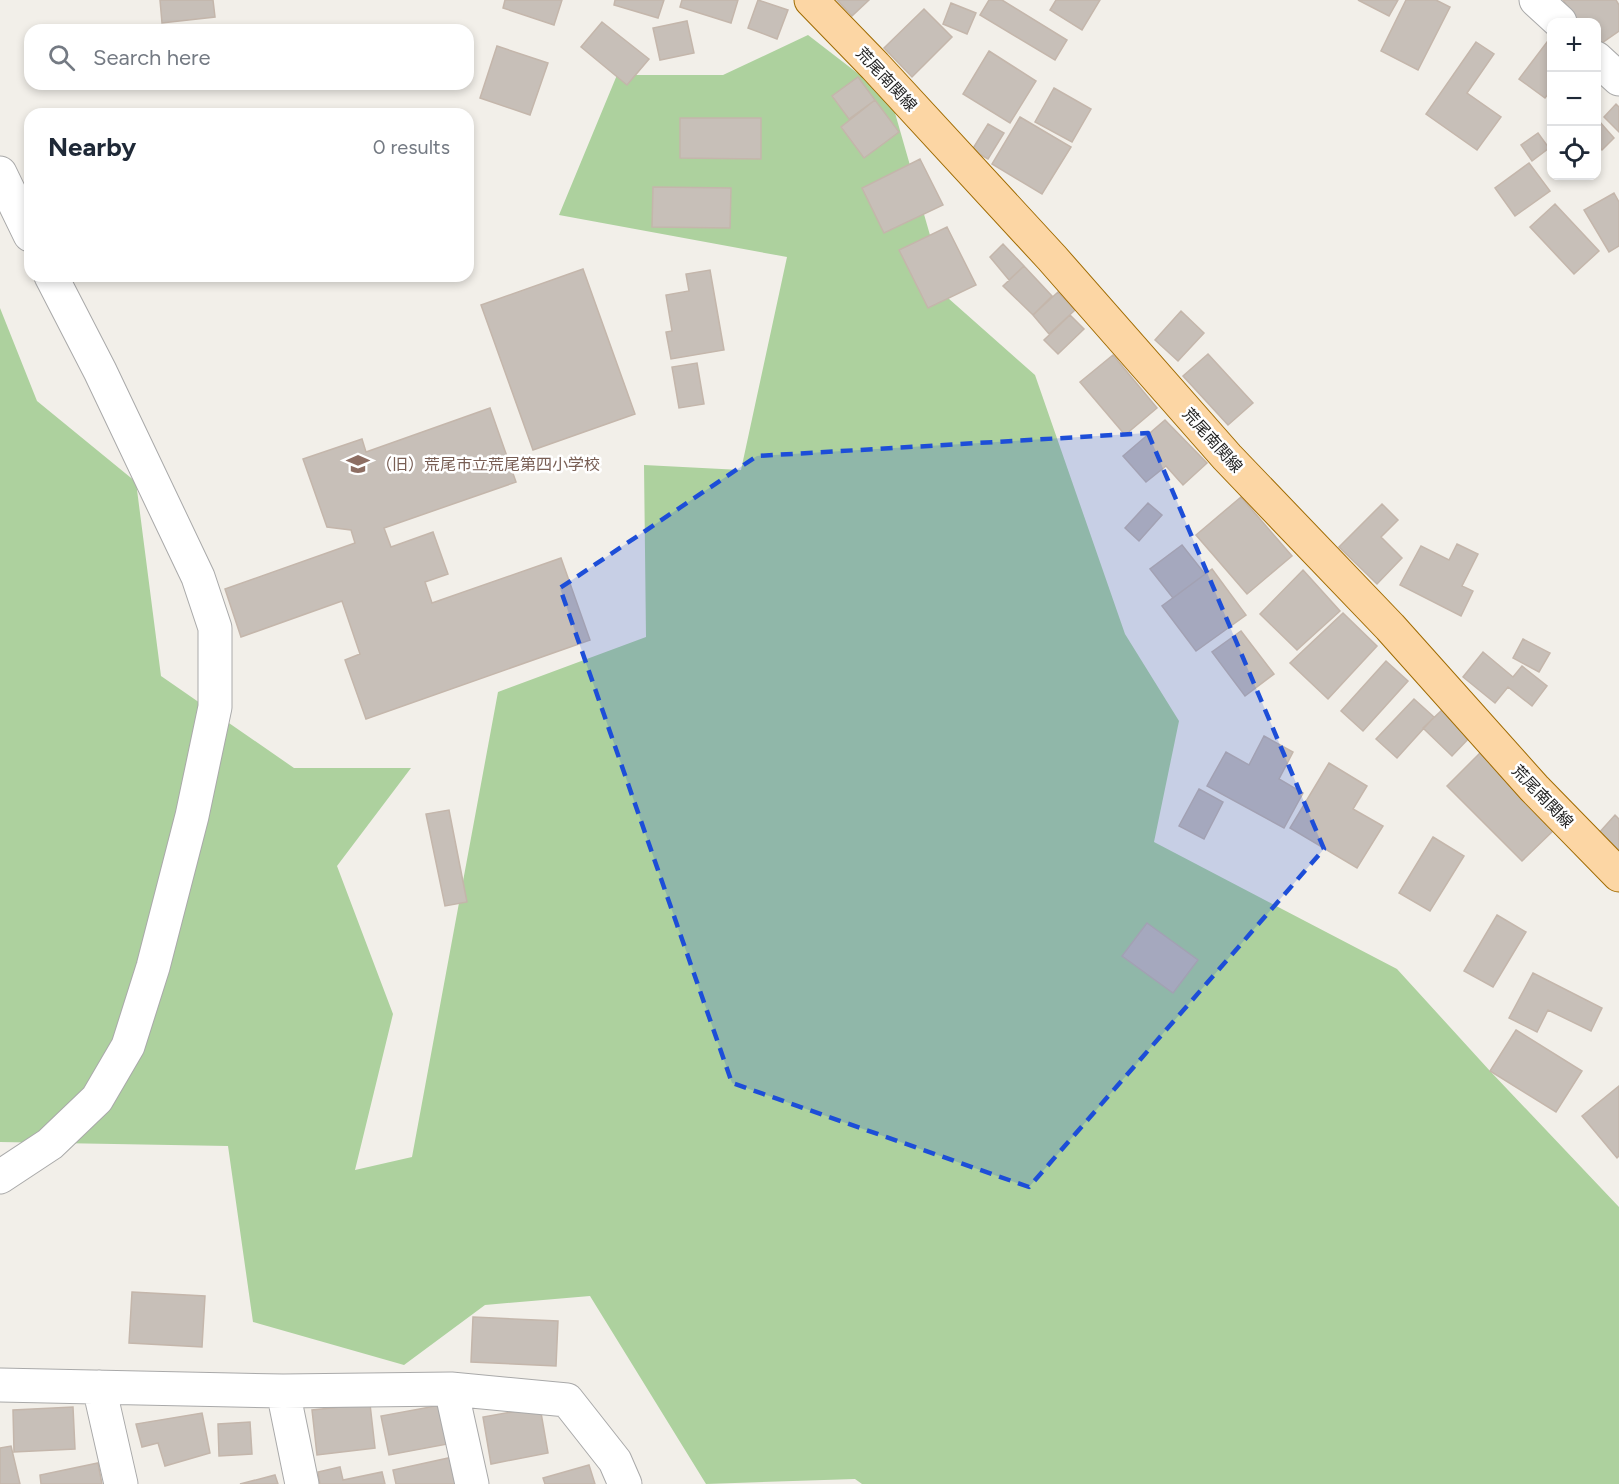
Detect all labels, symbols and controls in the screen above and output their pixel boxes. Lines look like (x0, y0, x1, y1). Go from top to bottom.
map controls (1547, 18, 1601, 180)
button: + (1547, 18, 1601, 72)
search box (24, 24, 474, 90)
icon: search (45, 41, 78, 74)
text: Search here (93, 44, 211, 71)
street label: 荒尾南関線 (852, 44, 921, 115)
button: − (1547, 72, 1601, 126)
button: locate (1547, 126, 1601, 180)
text: Nearby (48, 131, 136, 163)
text: 0 results (373, 135, 450, 159)
street label: 荒尾南関線 (1179, 404, 1246, 476)
school or university icon: （旧）荒尾市立荒尾第四小学校 (345, 451, 371, 477)
place label: （旧）荒尾市立荒尾第四小学校 (376, 455, 600, 474)
street label: 荒尾南関線 (1508, 761, 1577, 832)

